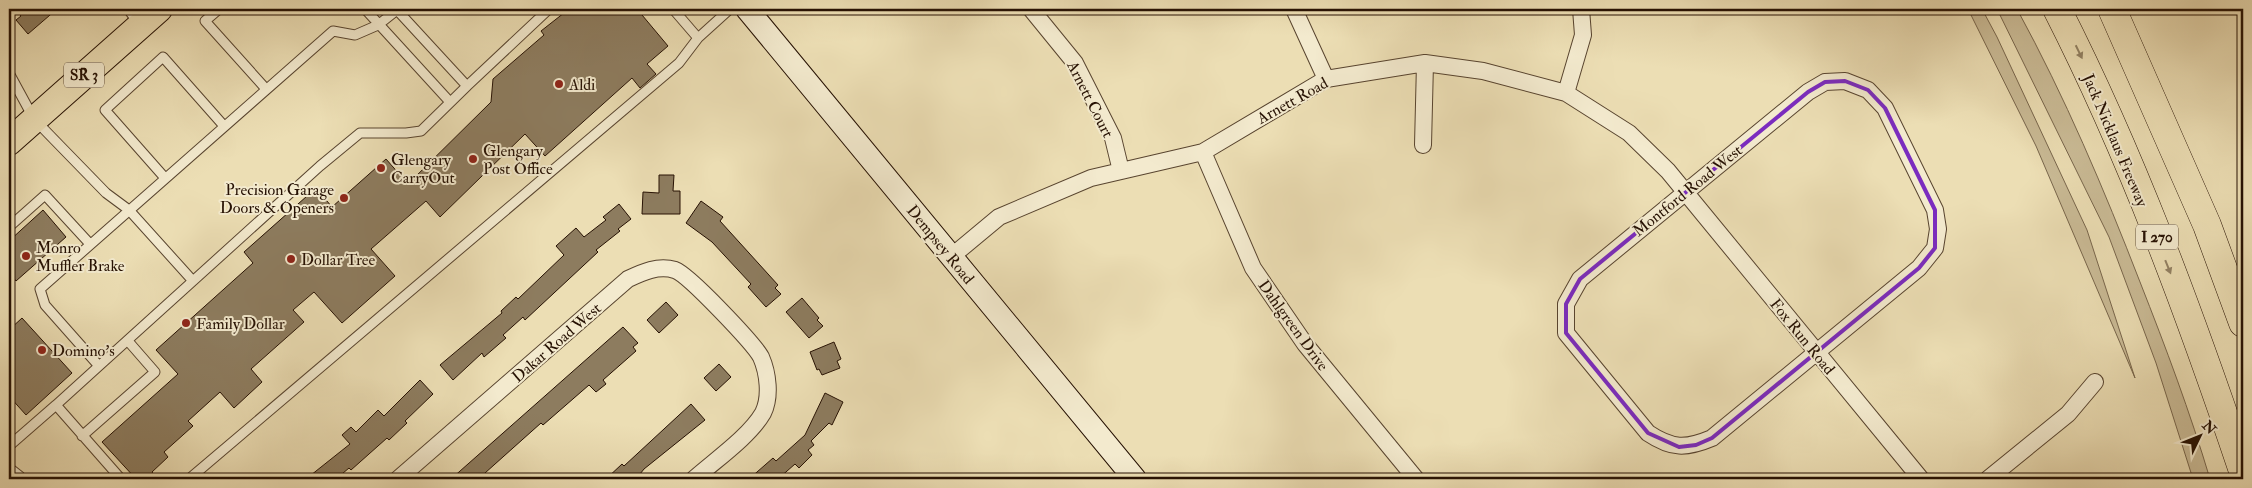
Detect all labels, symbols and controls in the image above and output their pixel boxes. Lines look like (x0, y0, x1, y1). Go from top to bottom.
one-way arrow (2075, 45, 2083, 59)
street label: Arnett Court (1062, 57, 1118, 141)
road number: SR 3 (64, 62, 104, 88)
street label: Jack Nicklaus Freeway (2077, 70, 2153, 211)
street label: Arnett Road (1253, 73, 1332, 129)
place label: Aldi (568, 75, 595, 95)
marker: Aldi (553, 78, 565, 90)
street label: Montford Road West (1629, 140, 1746, 241)
place label: Glengary Post Office (483, 141, 553, 179)
place label: Glengary CarryOut (391, 150, 455, 188)
marker: Glengary Post Office (467, 153, 479, 165)
marker: Glengary CarryOut (375, 162, 387, 174)
place label: Precision Garage Doors & Openers (220, 180, 334, 219)
marker: Precision Garage Doors & Openers (338, 192, 350, 204)
street label: Dempsey Road (901, 201, 978, 289)
road number: I 270 (2136, 224, 2178, 250)
place label: Monro Muffler Brake (36, 238, 125, 276)
marker: Monro Muffler Brake (20, 250, 32, 262)
place label: Dollar Tree (301, 250, 376, 270)
marker: Dollar Tree (285, 253, 297, 265)
one-way arrow (2165, 260, 2173, 274)
street label: Dahlgreen Drive (1254, 276, 1333, 375)
street label: Fox Run Road (1765, 294, 1839, 379)
street label: Dakar Road West (508, 298, 605, 387)
place label: Family Dollar (196, 314, 285, 334)
marker: Family Dollar (180, 317, 192, 329)
place label: Domino's (52, 341, 115, 361)
marker: Domino's (36, 344, 48, 356)
north arrow (2174, 410, 2224, 460)
text: N (2198, 416, 2220, 438)

